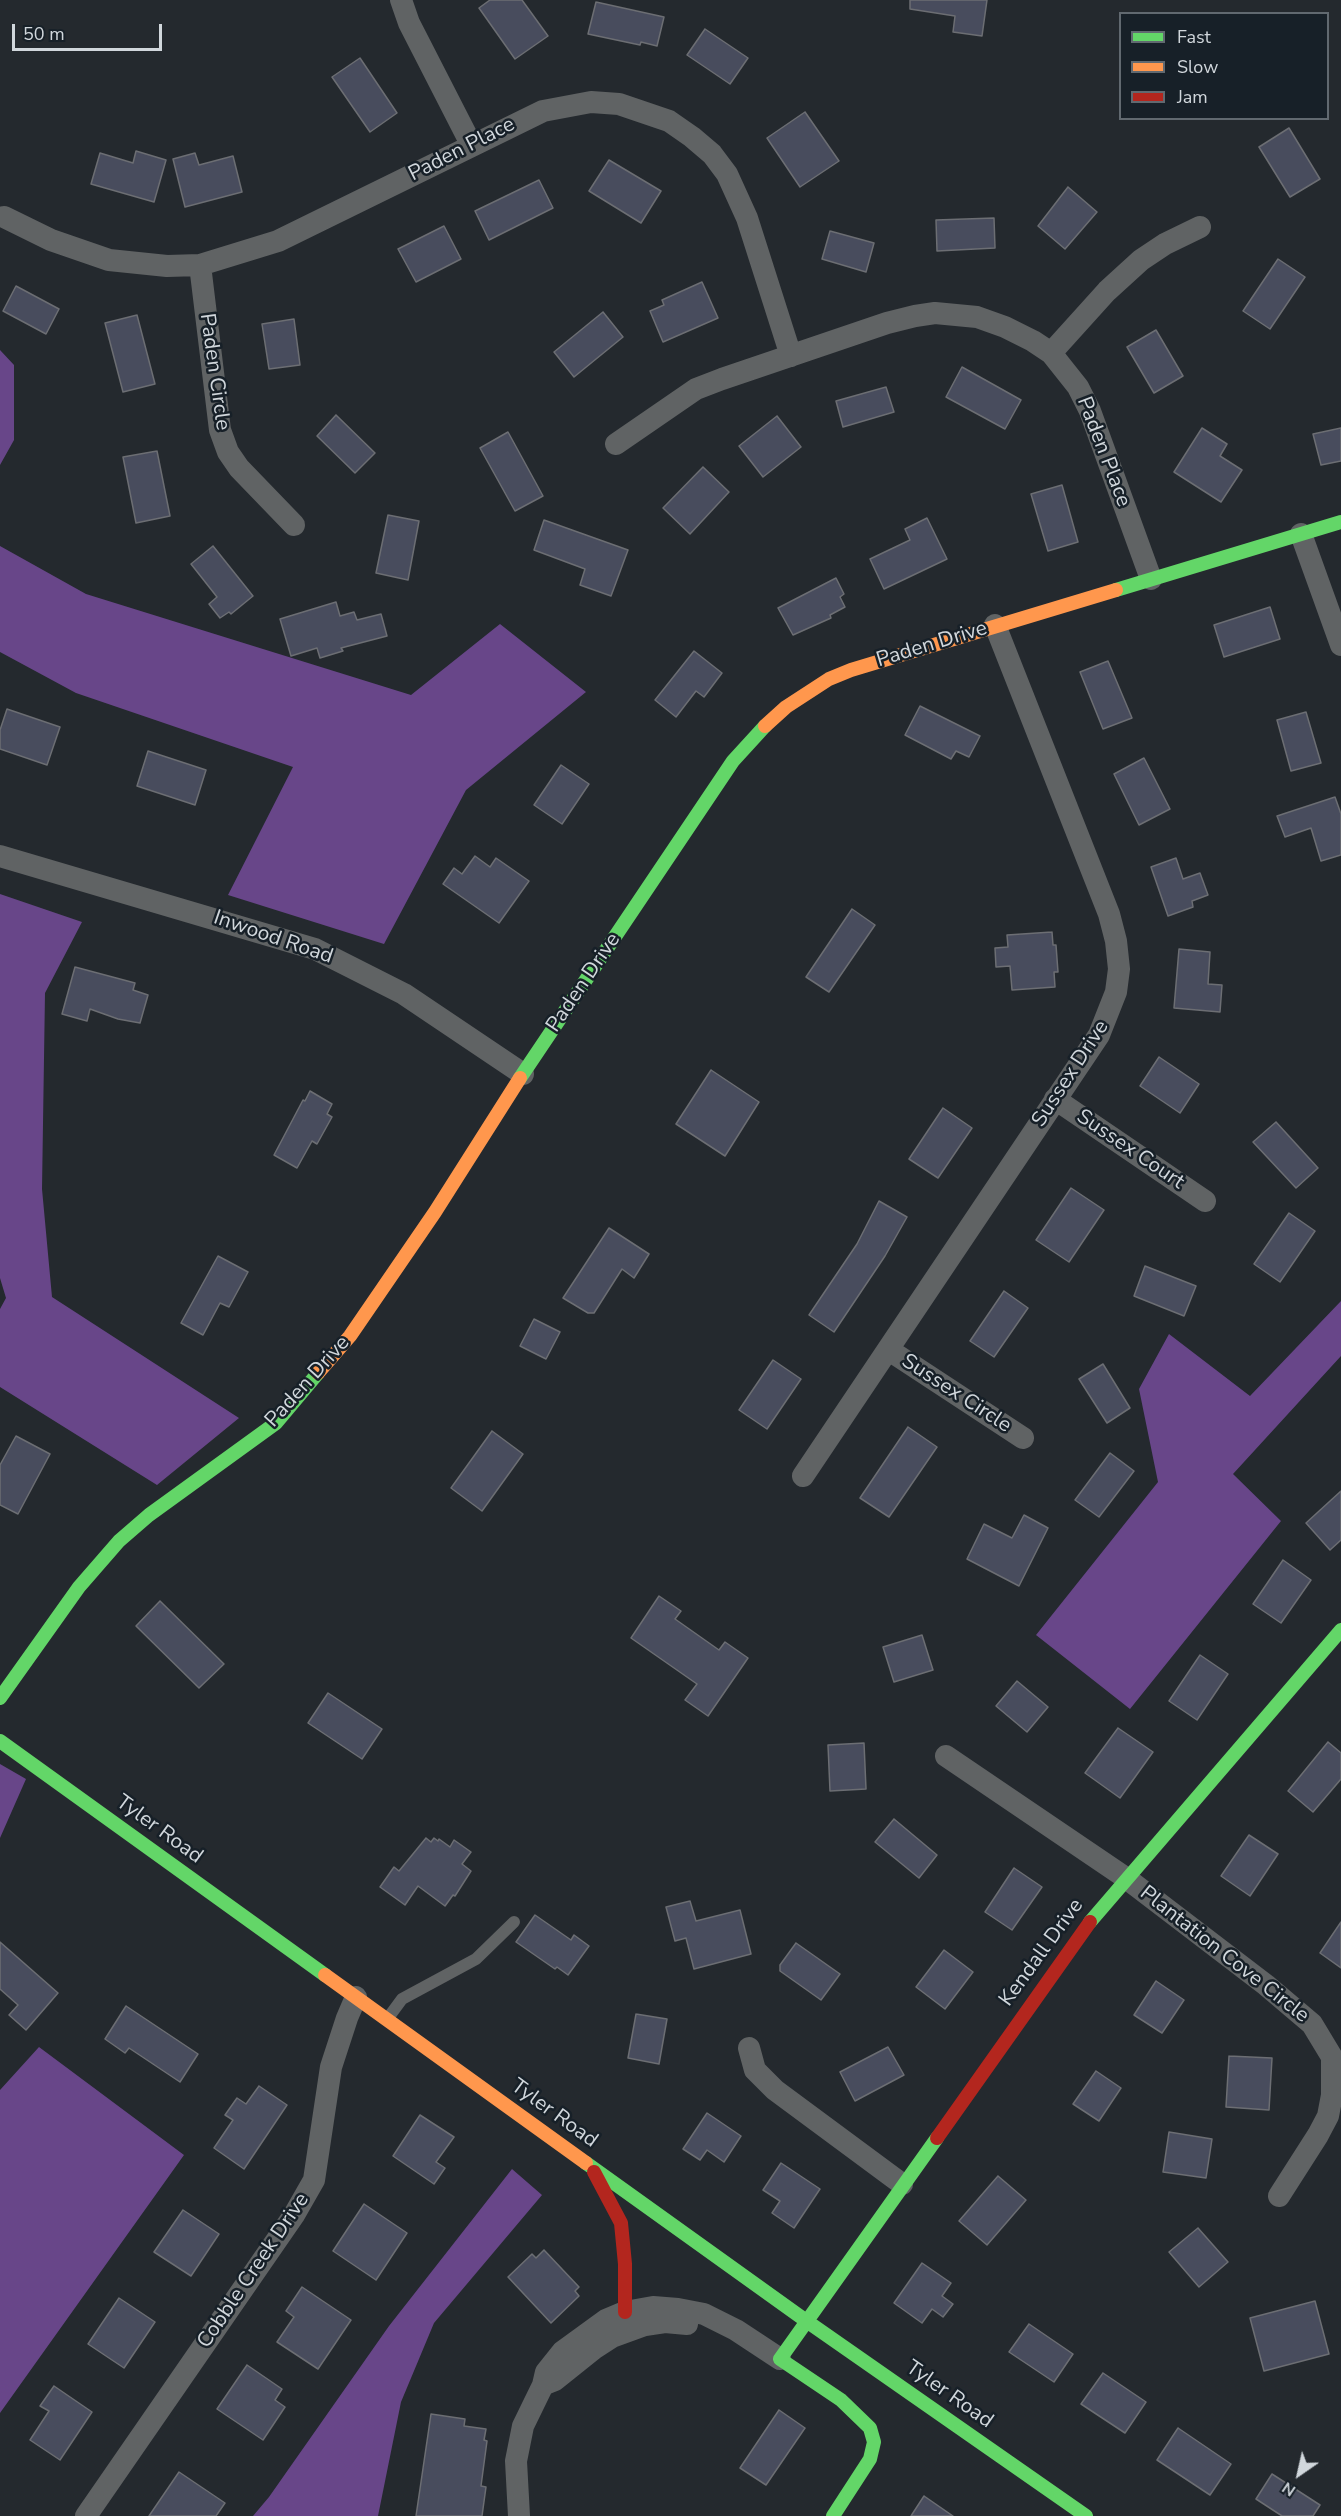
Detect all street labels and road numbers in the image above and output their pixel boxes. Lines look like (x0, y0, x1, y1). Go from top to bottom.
street label: Paden Place (405, 112, 519, 188)
street label: Paden Circle (193, 312, 235, 432)
street label: Paden Place (1070, 393, 1136, 511)
street label: Paden Drive (874, 616, 990, 674)
street label: Inwood Road (210, 906, 336, 970)
street label: Paden Drive (542, 929, 626, 1037)
street label: Sussex Drive (1027, 1016, 1115, 1132)
street label: Sussex Court (1071, 1105, 1189, 1195)
street label: Paden Drive (260, 1331, 356, 1433)
street label: Sussex Circle (896, 1349, 1016, 1439)
street label: Tyler Road (111, 1790, 207, 1870)
street label: Plantation Cove Circle (1134, 1881, 1314, 2029)
street label: Kendall Drive (994, 1894, 1090, 2012)
street label: Tyler Road (506, 2074, 602, 2154)
street label: Cobble Creek Drive (193, 2189, 315, 2353)
street label: Tyler Road (900, 2356, 998, 2434)

